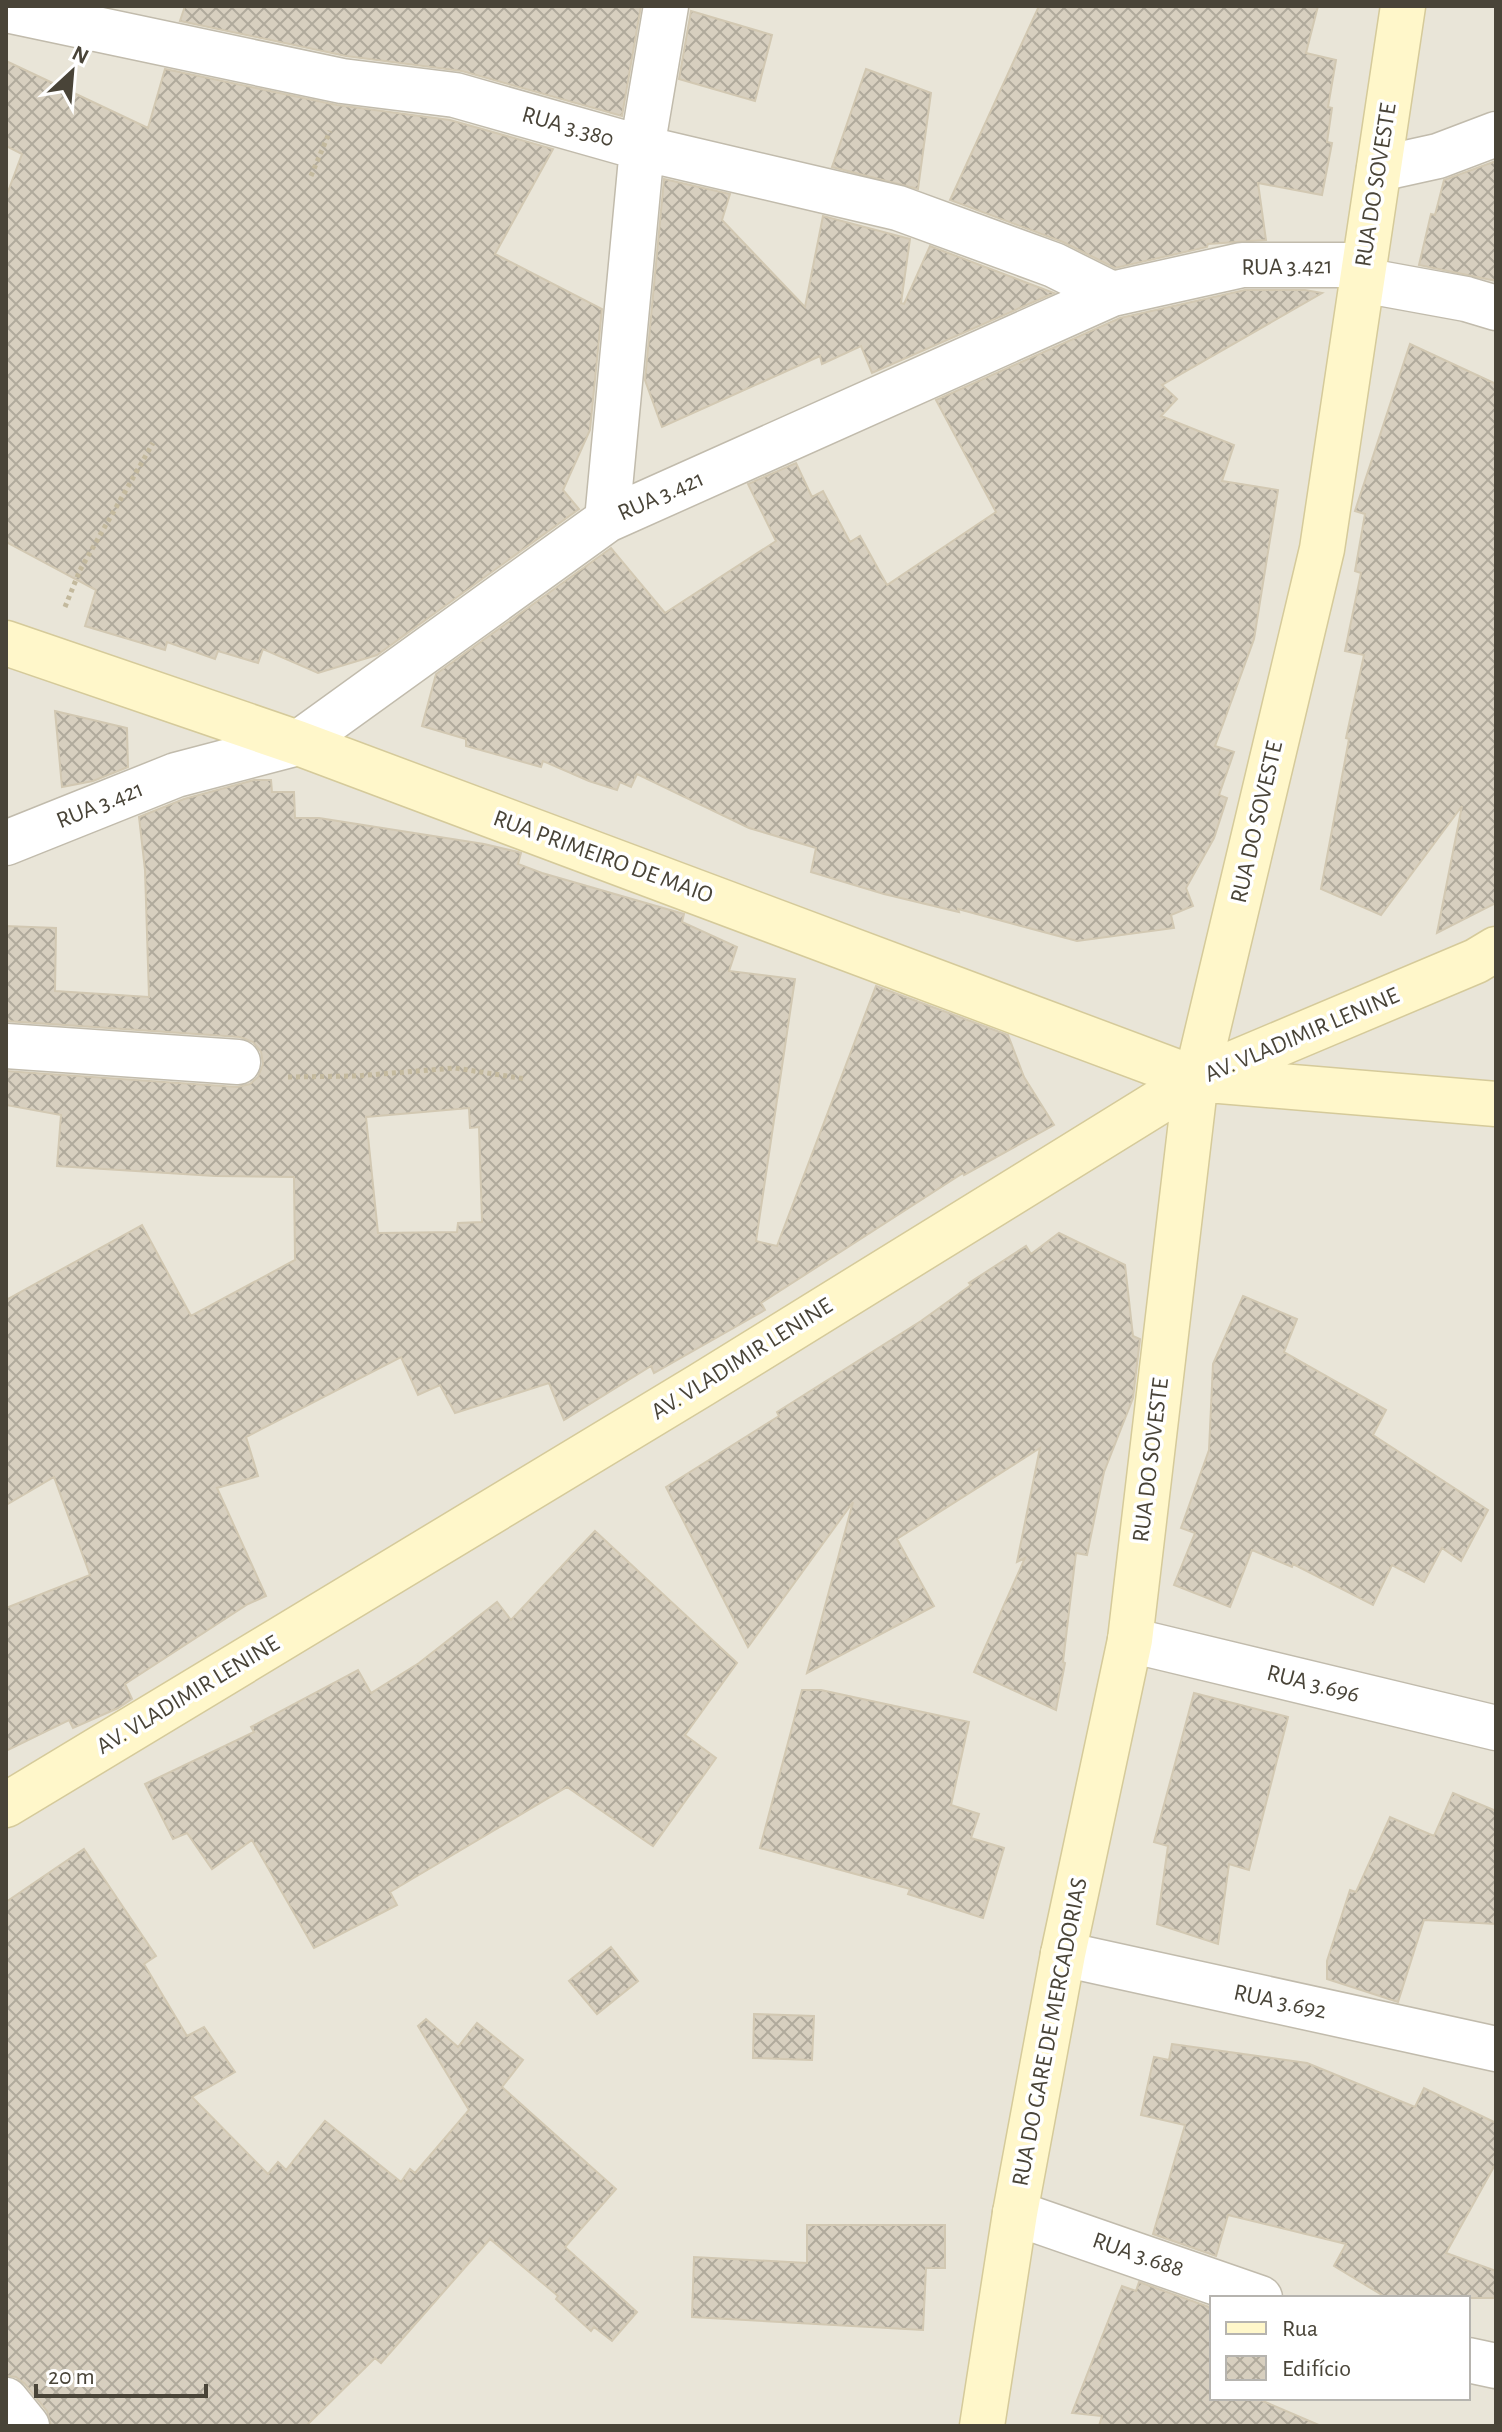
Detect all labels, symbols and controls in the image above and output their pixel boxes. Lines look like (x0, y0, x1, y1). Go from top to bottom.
north arrow (32, 32, 112, 112)
text: N (69, 42, 92, 68)
street label: RUA DO SOVESTE (1351, 101, 1401, 269)
street label: RUA 3.380 (519, 102, 617, 152)
street label: RUA 3.421 (1241, 254, 1333, 280)
street label: RUA 3.421 (614, 466, 708, 526)
street label: RUA DO SOVESTE (1227, 738, 1287, 905)
street label: RUA 3.421 (53, 777, 147, 833)
street label: RUA PRIMEIRO DE MAIO (490, 806, 716, 908)
street label: AV. VLADIMIR LENINE (1201, 983, 1403, 1087)
street label: AV. VLADIMIR LENINE (647, 1293, 837, 1424)
street label: RUA DO SOVESTE (1129, 1376, 1173, 1544)
street label: AV. VLADIMIR LENINE (92, 1631, 284, 1759)
street label: RUA 3.696 (1264, 1661, 1362, 1707)
street label: RUA DO GARE DE MERCADORIAS (1008, 1876, 1092, 2188)
street label: RUA 3.692 (1231, 1980, 1329, 2024)
street label: RUA 3.688 (1089, 2228, 1187, 2282)
legend (1210, 2296, 1470, 2400)
text: Rua (1282, 2317, 1318, 2341)
scale bar (36, 2348, 206, 2398)
text: Edifício (1282, 2357, 1351, 2381)
text: 20 m (48, 2365, 95, 2389)

